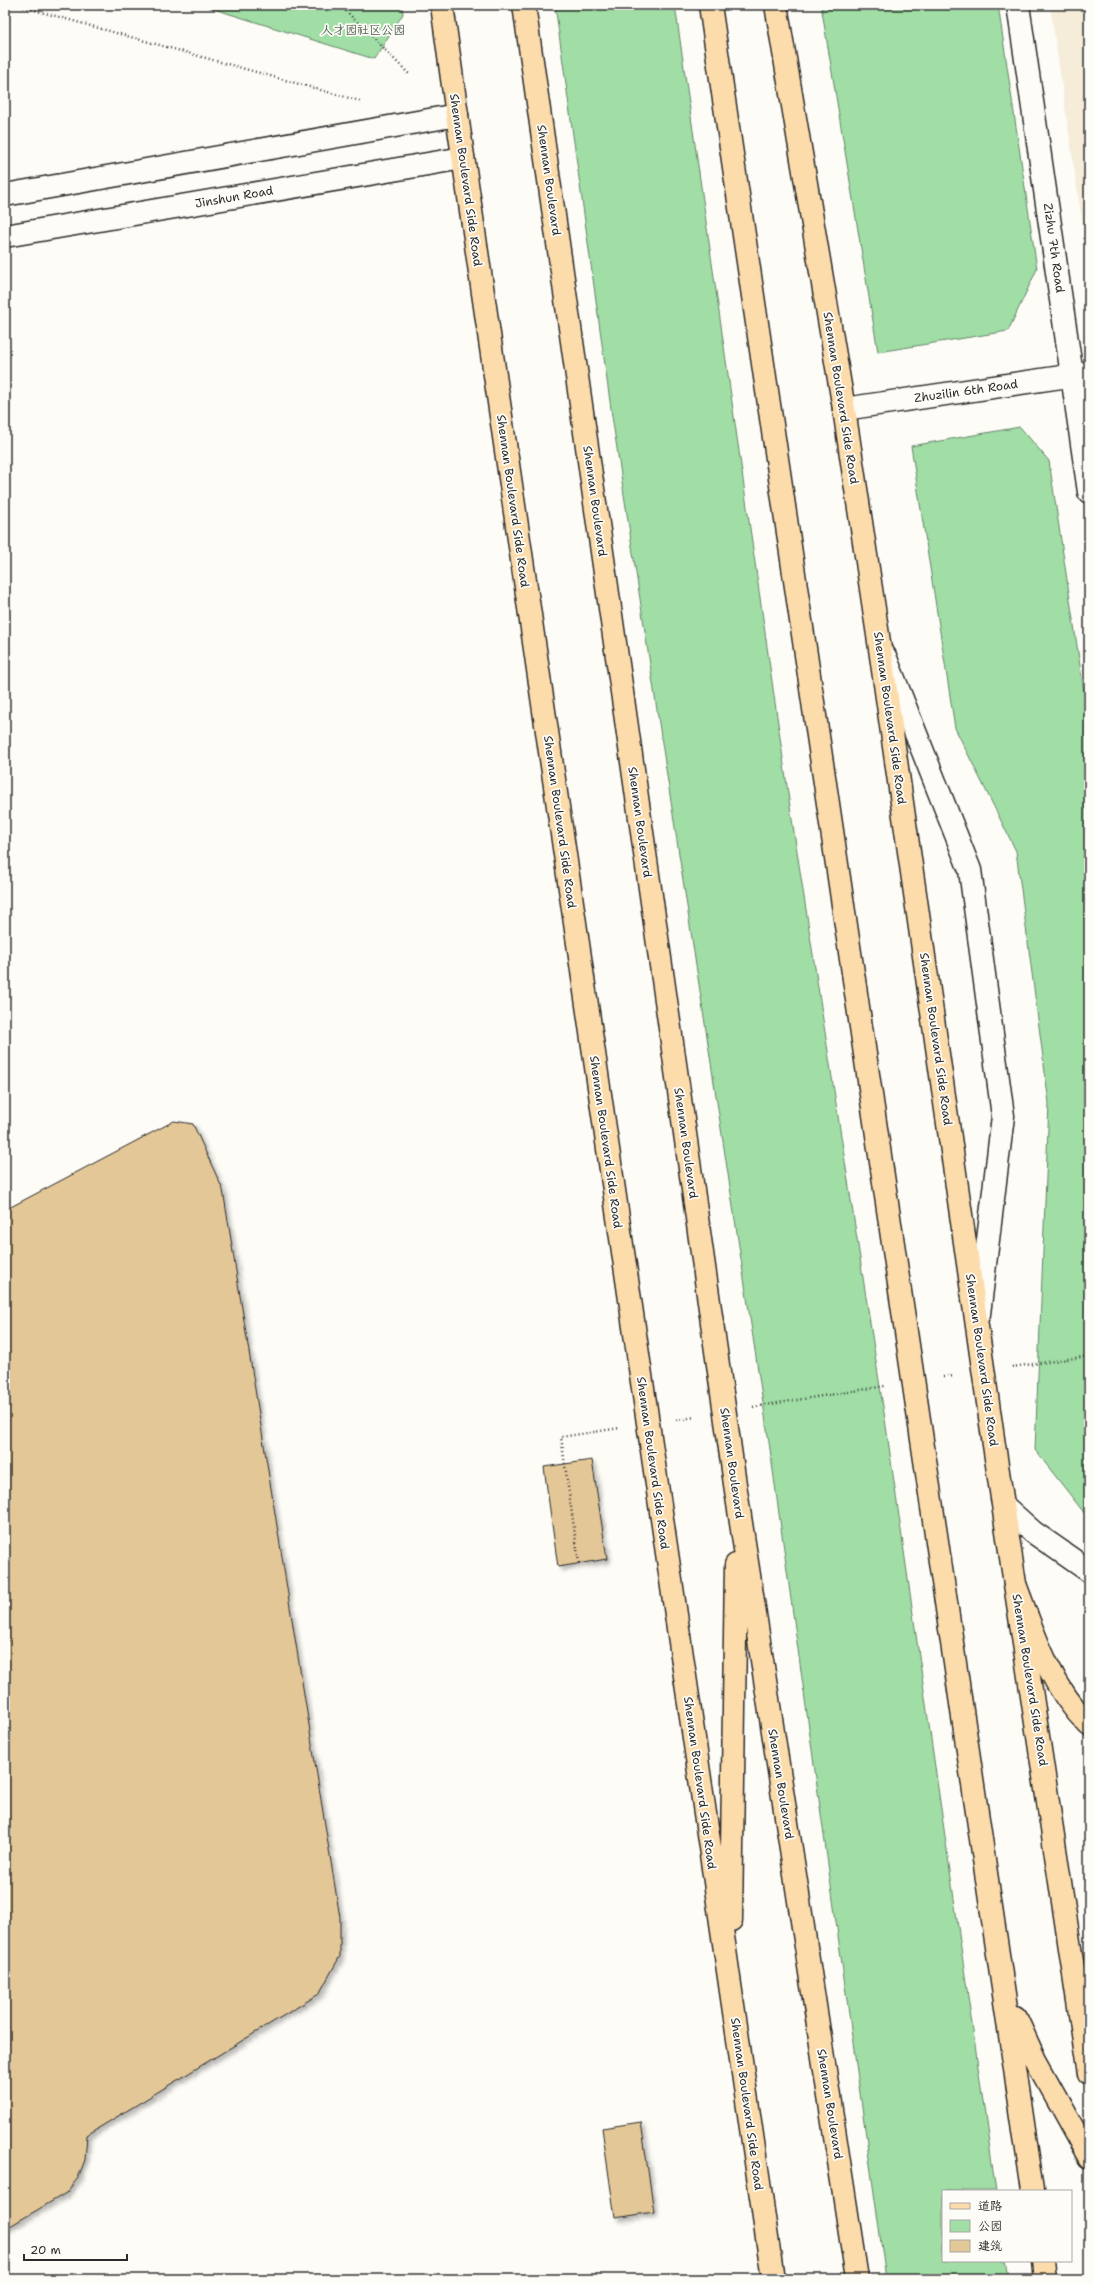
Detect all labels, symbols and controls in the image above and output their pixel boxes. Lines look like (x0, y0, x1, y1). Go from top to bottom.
park label: 人才园社区公园 (321, 22, 405, 38)
street label: Shennan Boulevard Side Road (446, 93, 486, 268)
street label: Shennan Boulevard (533, 123, 565, 237)
street label: Jinshun Road (194, 182, 275, 212)
street label: Zizhu 7th Road (1040, 202, 1068, 294)
street label: Shennan Boulevard Side Road (819, 311, 863, 486)
street label: Zhuzilin 6th Road (913, 376, 1019, 406)
street label: Shennan Boulevard Side Road (493, 414, 533, 589)
street label: Shennan Boulevard (579, 444, 611, 558)
street label: Shennan Boulevard Side Road (870, 631, 910, 806)
street label: Shennan Boulevard Side Road (540, 735, 580, 910)
street label: Shennan Boulevard (624, 765, 656, 879)
street label: Shennan Boulevard Side Road (916, 952, 956, 1127)
street label: Shennan Boulevard Side Road (586, 1055, 626, 1230)
street label: Shennan Boulevard (670, 1086, 702, 1200)
street label: Shennan Boulevard Side Road (962, 1273, 1002, 1448)
street label: Shennan Boulevard Side Road (633, 1376, 673, 1551)
street label: Shennan Boulevard (716, 1406, 748, 1520)
street label: Shennan Boulevard Side Road (1008, 1593, 1052, 1768)
street label: Shennan Boulevard Side Road (680, 1696, 720, 1871)
street label: Shennan Boulevard (764, 1727, 798, 1841)
street label: Shennan Boulevard Side Road (727, 2017, 767, 2192)
street label: Shennan Boulevard (813, 2047, 847, 2161)
legend (942, 2190, 1072, 2262)
text: 道路 (978, 2198, 1002, 2214)
text: 公园 (978, 2218, 1002, 2234)
scale bar (24, 2236, 127, 2262)
text: 建筑 (978, 2238, 1002, 2254)
text: 20 m (30, 2242, 61, 2258)

